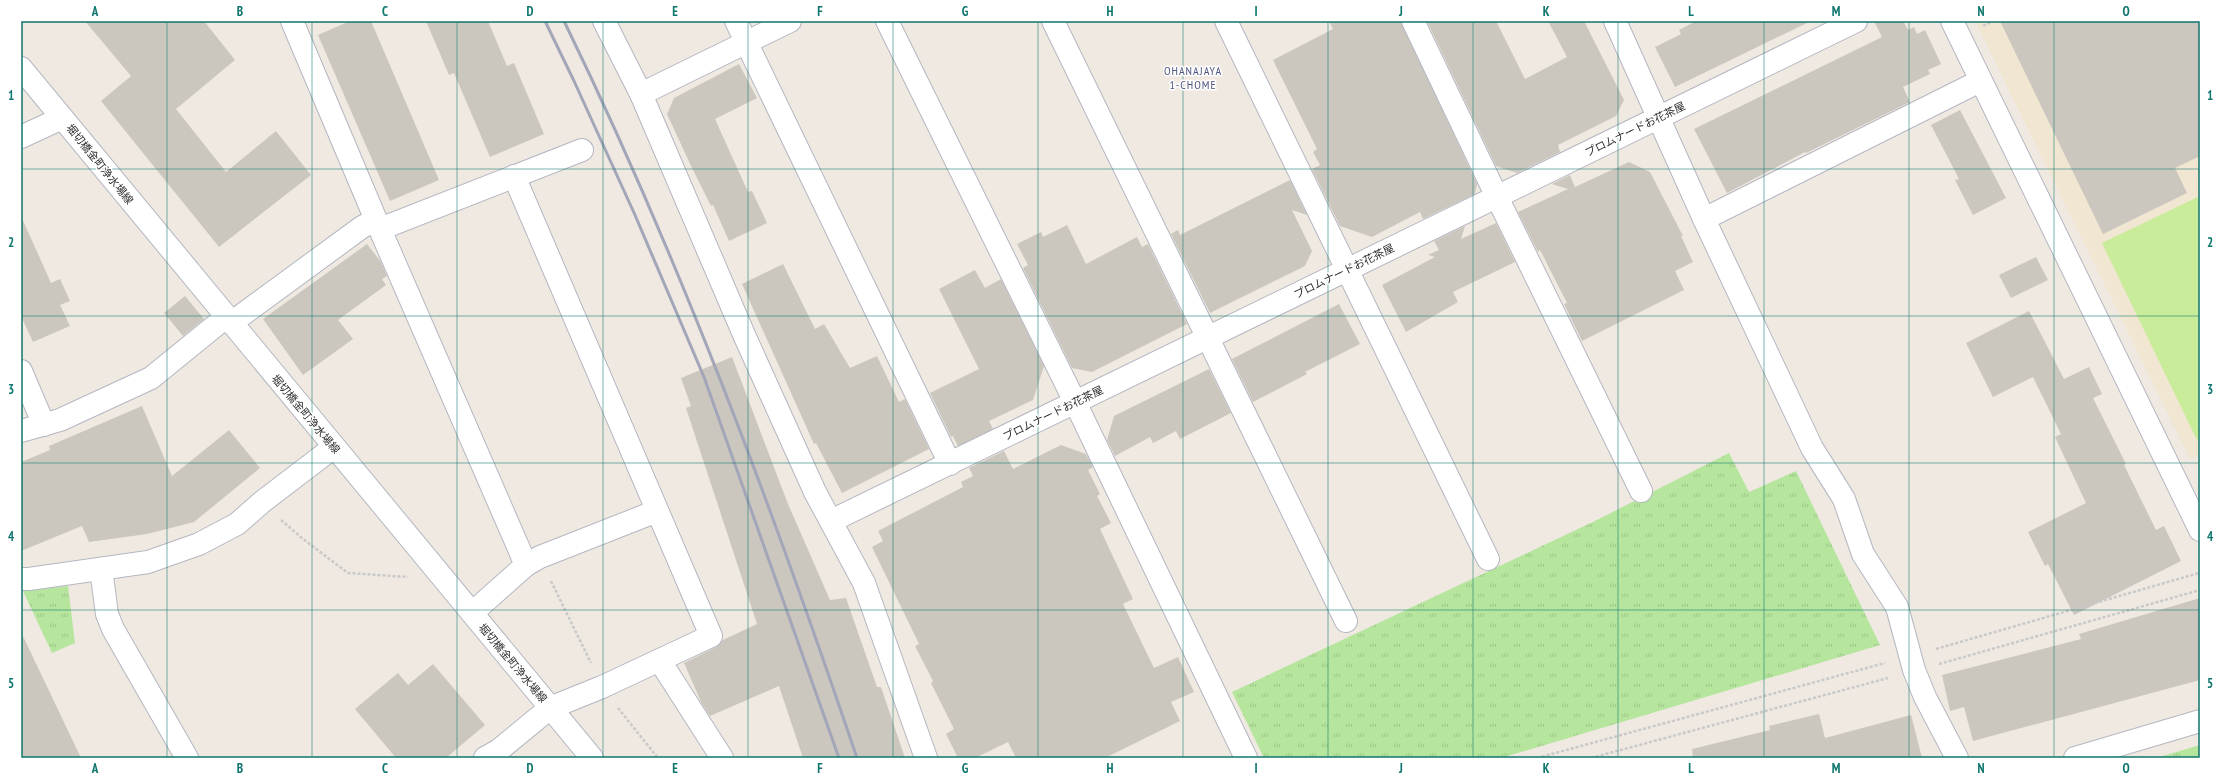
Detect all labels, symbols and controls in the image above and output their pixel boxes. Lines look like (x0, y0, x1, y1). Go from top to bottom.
text: A (91, 3, 99, 20)
text: B (237, 3, 243, 20)
text: C (382, 3, 388, 20)
text: D (527, 3, 534, 20)
text: E (672, 3, 678, 20)
text: F (817, 3, 823, 20)
text: G (962, 3, 969, 20)
text: H (1107, 3, 1114, 20)
text: I (1254, 3, 1258, 20)
text: J (1398, 3, 1403, 20)
text: K (1543, 3, 1550, 20)
text: L (1688, 3, 1694, 20)
text: M (1832, 3, 1841, 20)
text: N (1977, 3, 1985, 20)
text: O (2122, 3, 2130, 20)
district label: OHANAJAYA 1-CHOME (1164, 63, 1222, 92)
text: 1 (8, 87, 14, 104)
text: 1 (2207, 87, 2213, 104)
street label: プロムナードお花茶屋 (1582, 99, 1688, 159)
street label: 堀切橋金町浄水場線 (63, 121, 137, 207)
text: 2 (8, 234, 14, 251)
text: 2 (2207, 234, 2213, 251)
street label: プロムナードお花茶屋 (1291, 241, 1397, 301)
street label: 堀切橋金町浄水場線 (269, 372, 343, 456)
text: 3 (8, 381, 14, 398)
text: 3 (2207, 381, 2213, 398)
street label: プロムナードお花茶屋 (1000, 383, 1106, 443)
text: 4 (8, 528, 15, 545)
text: 4 (2207, 528, 2214, 545)
street label: 堀切橋金町浄水場線 (476, 621, 550, 705)
text: 5 (8, 675, 14, 692)
text: 5 (2207, 675, 2213, 692)
text: A (91, 760, 99, 777)
text: B (237, 760, 243, 777)
text: C (382, 760, 388, 777)
text: D (527, 760, 534, 777)
text: E (672, 760, 678, 777)
text: F (817, 760, 823, 777)
text: G (962, 760, 969, 777)
text: H (1107, 760, 1114, 777)
text: I (1254, 760, 1258, 777)
text: J (1398, 760, 1403, 777)
text: K (1543, 760, 1550, 777)
text: L (1688, 760, 1694, 777)
text: M (1832, 760, 1841, 777)
text: N (1977, 760, 1985, 777)
text: O (2122, 760, 2130, 777)

